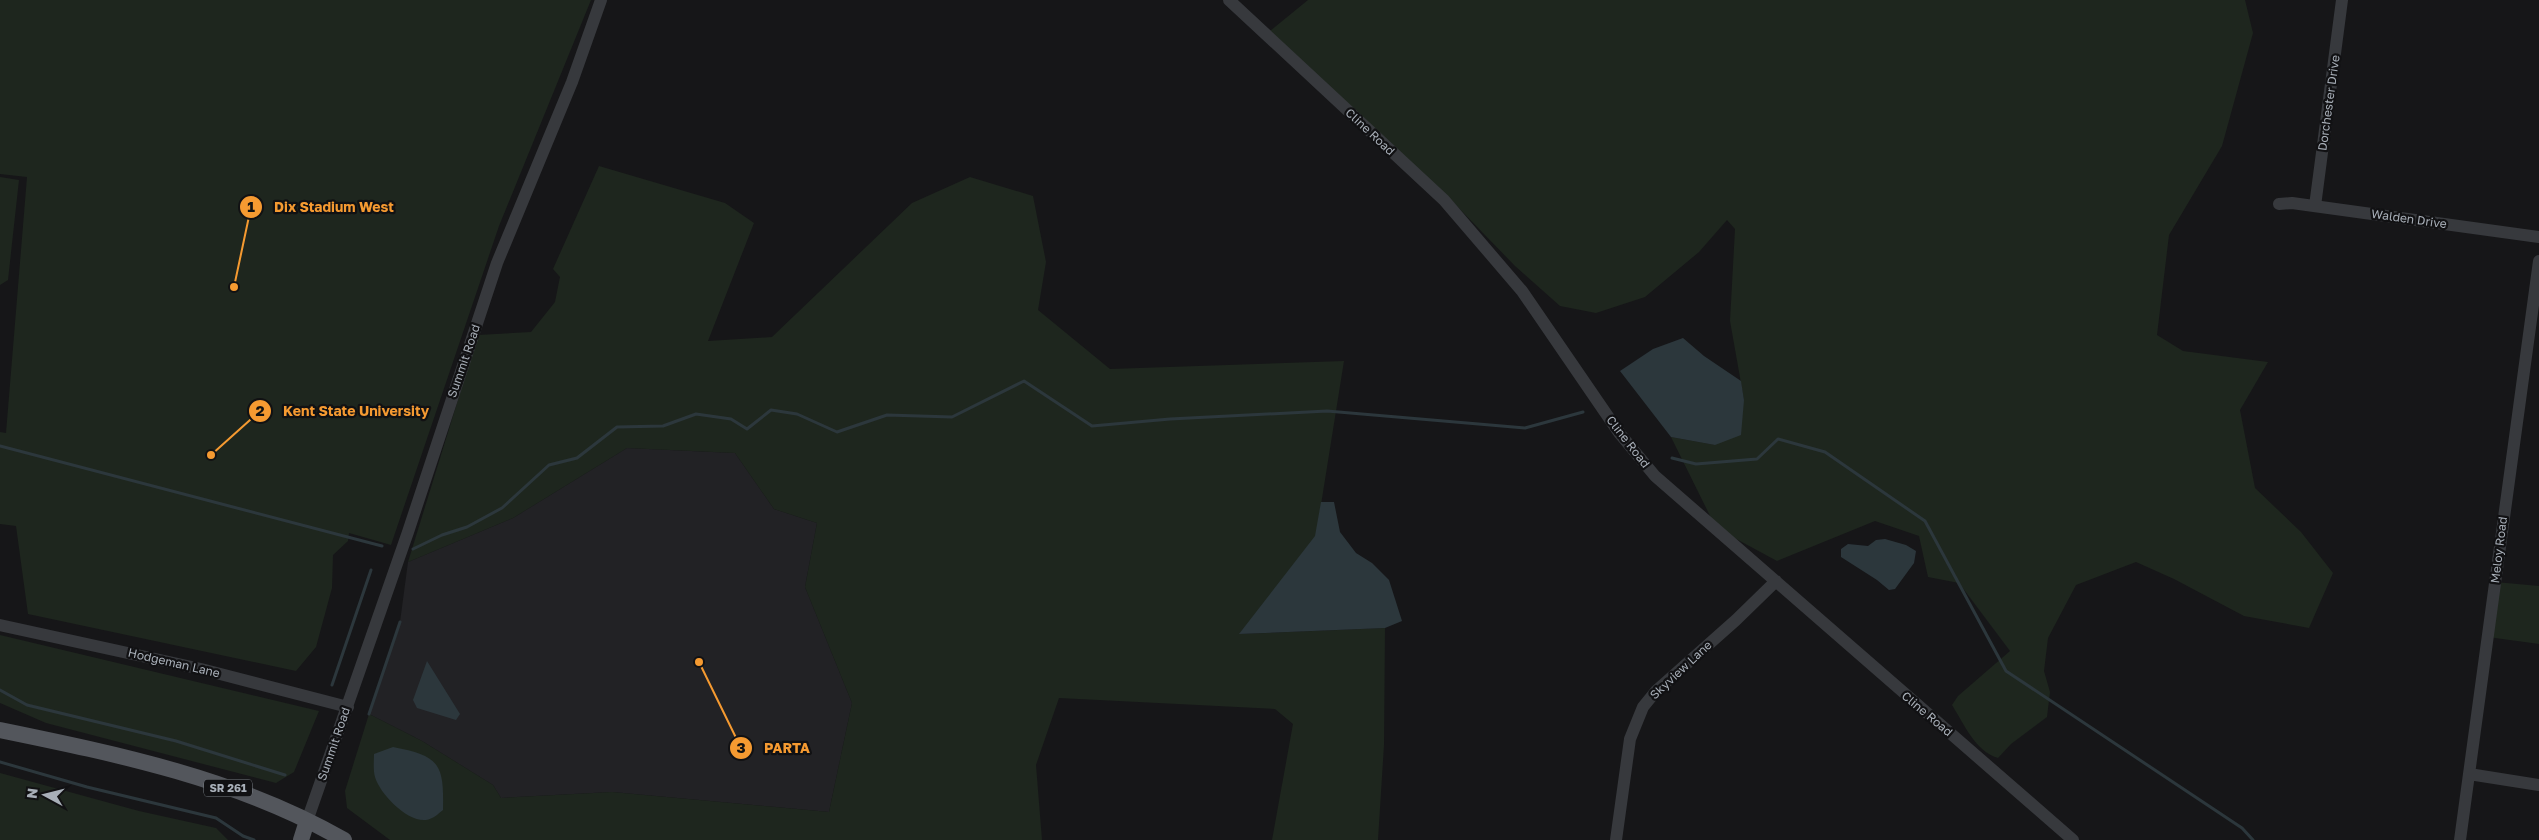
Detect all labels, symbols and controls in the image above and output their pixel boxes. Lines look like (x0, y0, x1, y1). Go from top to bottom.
street label: Dorchester Drive (2314, 54, 2343, 152)
street label: Cline Road (1343, 105, 1398, 158)
callout: Dix Stadium West (239, 192, 403, 221)
text: 1 (247, 197, 255, 215)
text: Dix Stadium West (274, 198, 394, 215)
street label: Walden Drive (2370, 206, 2448, 231)
street label: Summit Road (444, 322, 483, 399)
callout: Kent State University (248, 396, 439, 425)
text: 2 (255, 401, 265, 419)
text: Kent State University (283, 402, 430, 419)
street label: Cline Road (1603, 413, 1653, 471)
street label: Meloy Road (2487, 516, 2510, 584)
street label: Skyview Lane (1647, 637, 1715, 702)
street label: Hodgeman Lane (127, 645, 222, 680)
street label: Cline Road (1899, 688, 1956, 739)
street label: Summit Road (314, 705, 353, 782)
callout: PARTA (728, 734, 820, 763)
text: 3 (736, 738, 746, 756)
text: PARTA (764, 739, 810, 756)
north arrow (20, 770, 70, 820)
road number: SR 261 (204, 780, 252, 796)
text: N (23, 787, 41, 800)

